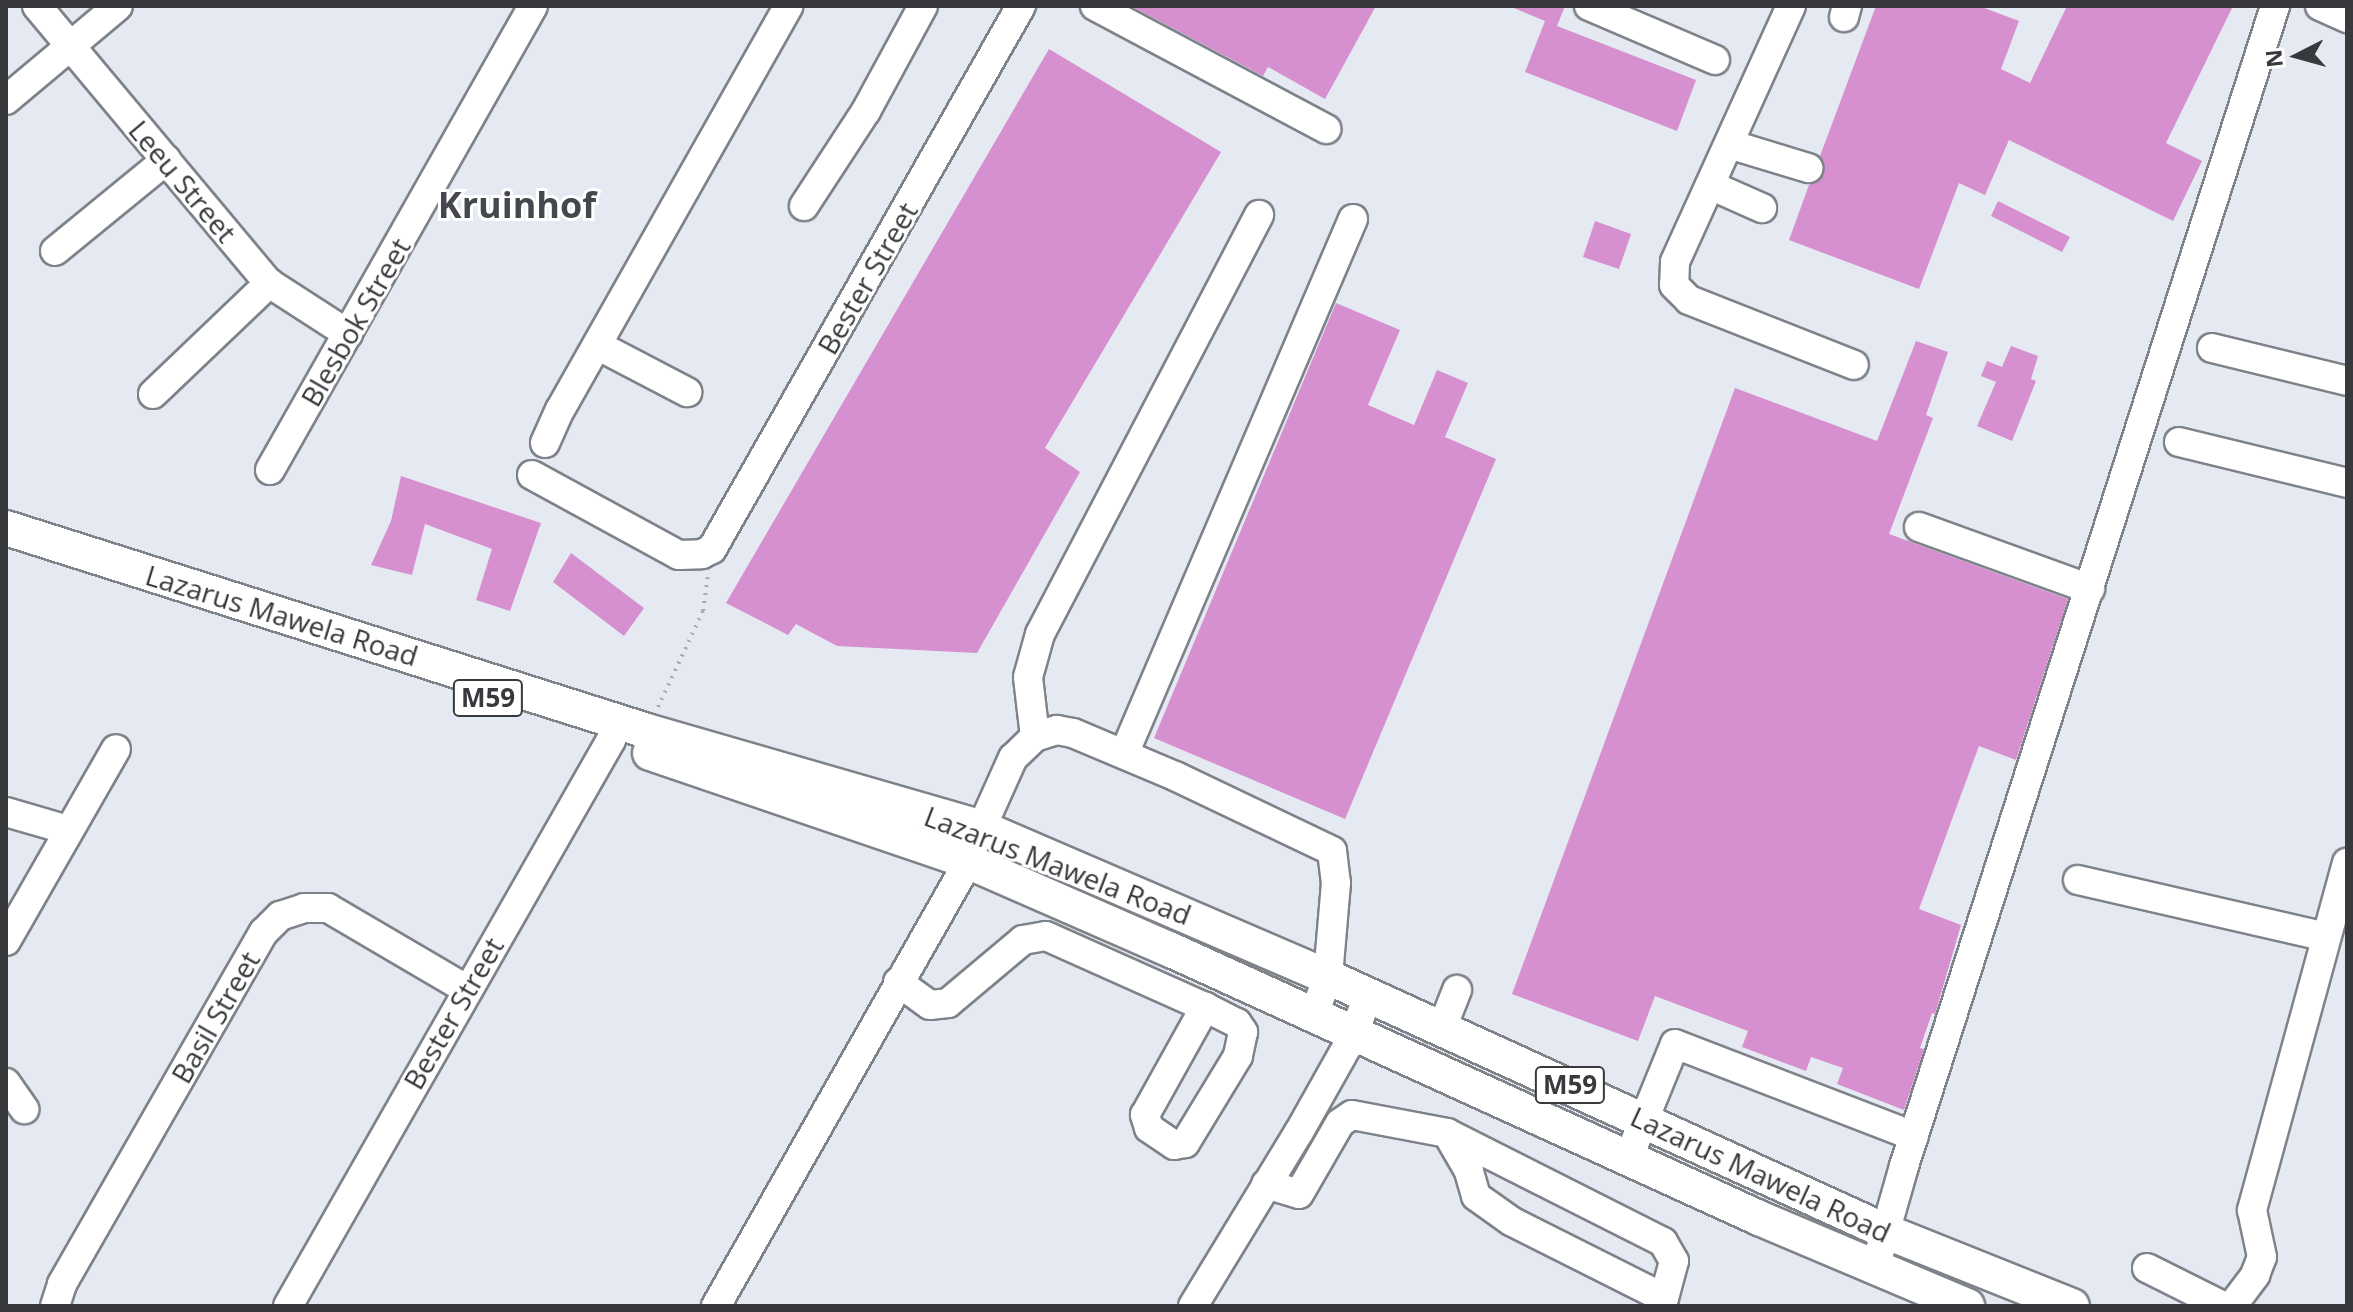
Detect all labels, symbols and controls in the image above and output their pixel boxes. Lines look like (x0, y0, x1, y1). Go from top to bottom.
north arrow (2257, 16, 2337, 96)
text: N (2257, 48, 2289, 69)
street label: Leeu Street (122, 113, 244, 249)
district label: Kruinhof (438, 183, 596, 227)
street label: Bester Street (810, 196, 924, 360)
street label: Blesbok Street (293, 232, 417, 412)
street label: Lazarus Mawela Road (142, 558, 422, 672)
road number: M59 (452, 676, 524, 720)
street label: Lazarus Mawela Road (920, 799, 1196, 931)
street label: Bester Street (396, 931, 510, 1095)
street label: Basil Street (164, 945, 266, 1089)
road number: M59 (1534, 1063, 1606, 1107)
street label: Lazarus Mawela Road (1626, 1099, 1896, 1249)

